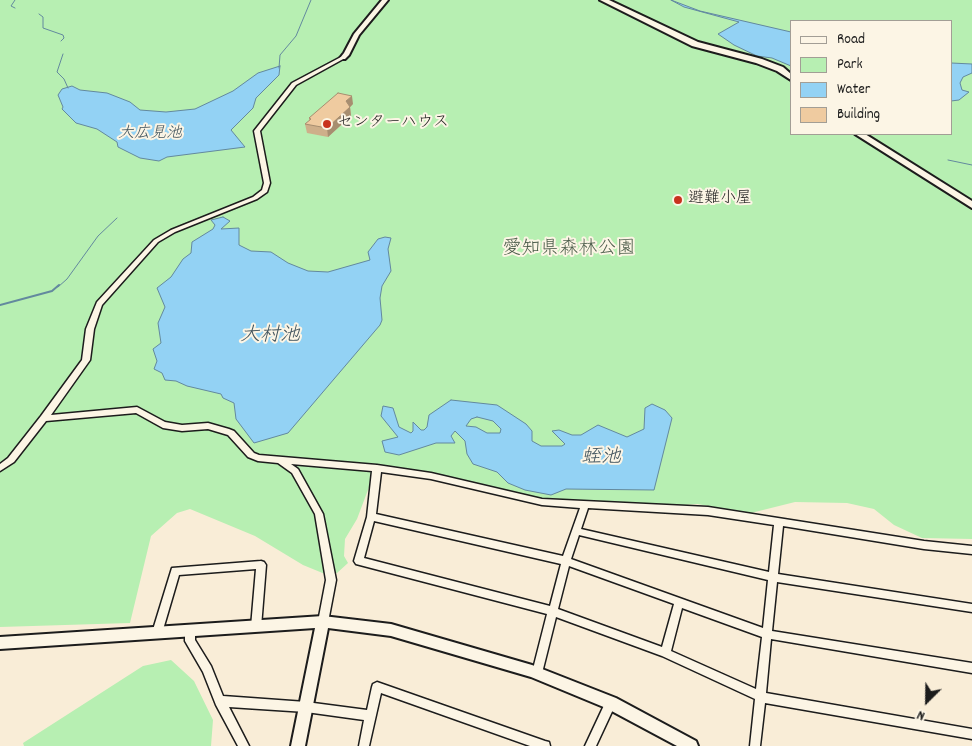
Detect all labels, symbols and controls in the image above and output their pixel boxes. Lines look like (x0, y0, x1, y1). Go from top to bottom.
legend (790, 20, 952, 135)
text: Road (837, 29, 865, 51)
text: Park (837, 54, 863, 76)
text: Water (837, 79, 870, 101)
text: Building (837, 104, 880, 126)
place label: センターハウス (337, 114, 449, 134)
marker: センターハウス (321, 118, 333, 130)
water label: 大広見池 (118, 125, 182, 145)
place label: 避難小屋 (688, 190, 752, 210)
marker: 避難小屋 (672, 194, 684, 206)
park label: 愛知県森林公園 (503, 239, 635, 261)
water label: 大村池 (240, 325, 300, 349)
water label: 蛭池 (581, 447, 621, 471)
north arrow (902, 676, 952, 726)
text: N (914, 704, 928, 725)

